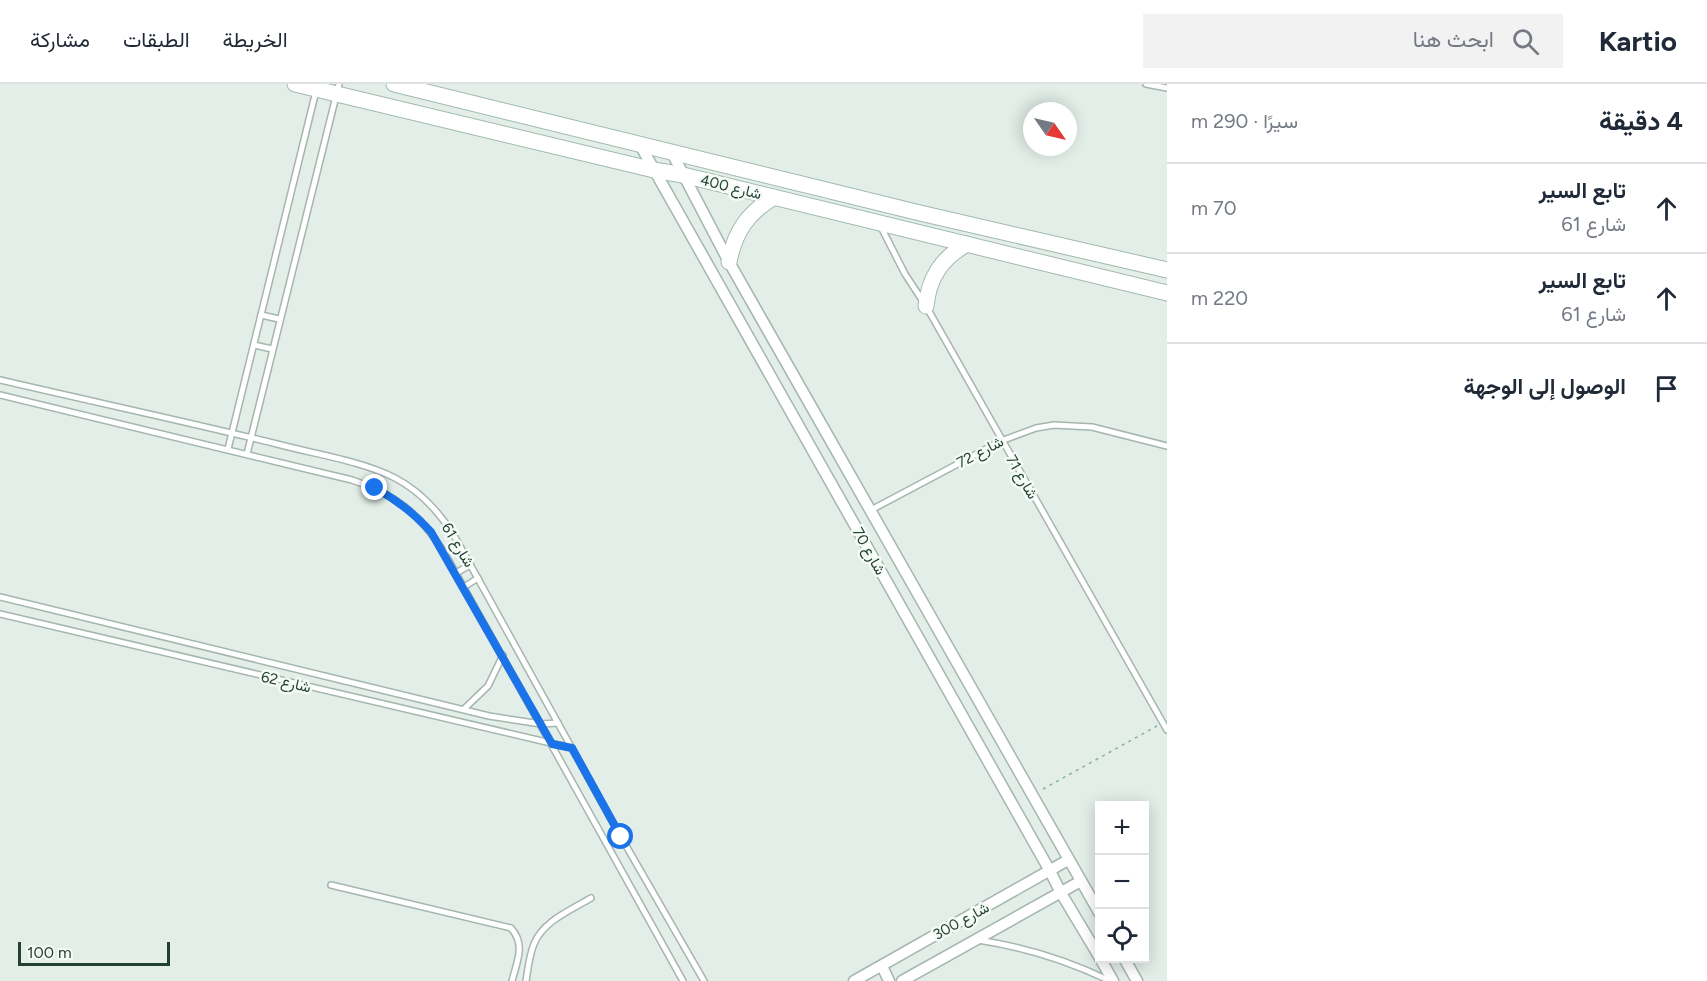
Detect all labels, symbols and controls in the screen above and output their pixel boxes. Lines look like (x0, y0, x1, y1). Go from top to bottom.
search box (1143, 14, 1563, 68)
text: Kartio (1599, 24, 1677, 58)
icon: search (1509, 25, 1542, 58)
text: ابحث هنا (1413, 26, 1494, 53)
text: مشاركة (30, 27, 90, 52)
text: الطبقات (123, 27, 190, 52)
text: الخريطة (223, 27, 288, 52)
north arrow (1023, 102, 1077, 156)
text: 4 دقيقة (1599, 105, 1683, 137)
text: سيرًا · 290 m (1191, 109, 1298, 133)
street label: شارع 400 (698, 171, 764, 205)
text: تابع السير (1539, 177, 1626, 204)
icon: ahead (1650, 192, 1683, 225)
text: 70 m (1191, 196, 1237, 220)
text: شارع 61 (1561, 212, 1626, 236)
text: تابع السير (1539, 267, 1626, 294)
icon: ahead (1650, 282, 1683, 315)
text: 220 m (1191, 286, 1248, 310)
text: شارع 61 (1561, 302, 1626, 326)
icon: arrive (1650, 372, 1683, 405)
text: الوصول إلى الوجهة (1463, 373, 1626, 400)
street label: شارع 72 (954, 432, 1008, 474)
street label: شارع 71 (1000, 452, 1042, 503)
route end (361, 474, 387, 500)
street label: شارع 61 (436, 520, 478, 572)
street label: شارع 70 (847, 524, 889, 579)
street label: شارع 62 (259, 668, 313, 698)
map controls (1095, 801, 1149, 963)
button: + (1095, 801, 1149, 855)
route start (607, 823, 633, 849)
button: − (1095, 855, 1149, 909)
street label: شارع 300 (930, 898, 993, 945)
button: locate (1095, 909, 1149, 963)
scale bar (18, 939, 170, 966)
text: 100 m (27, 943, 72, 962)

